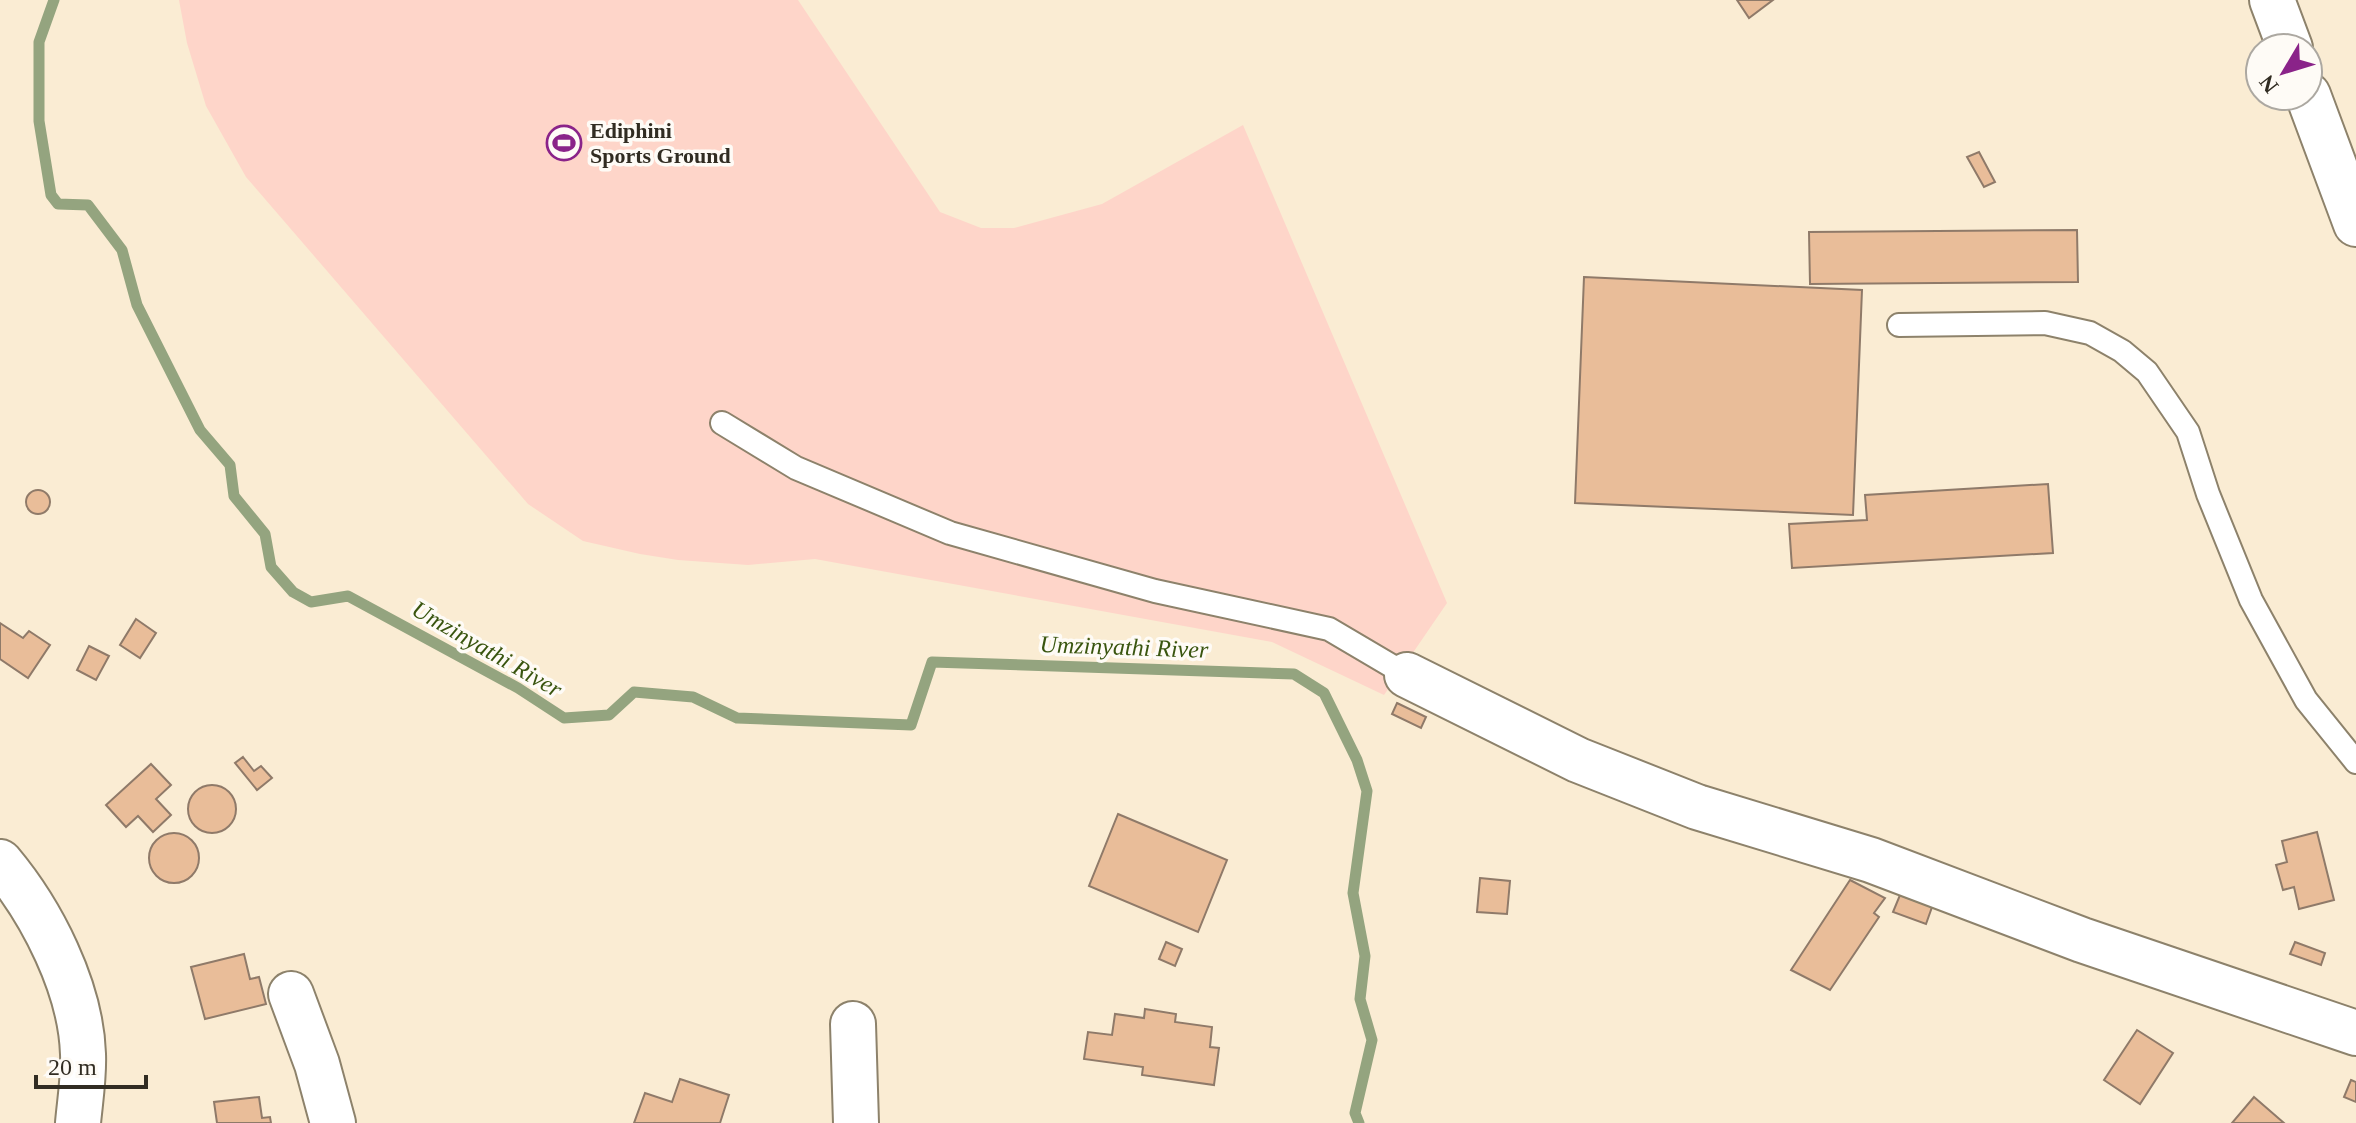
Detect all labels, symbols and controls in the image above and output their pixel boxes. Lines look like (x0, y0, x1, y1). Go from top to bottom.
north arrow (2244, 32, 2324, 112)
text: N (2254, 70, 2283, 98)
place label: Ediphini Sports Ground (590, 118, 731, 168)
sports icon: Ediphini Sports Ground (545, 124, 583, 162)
water label: Umzinyathi River (407, 596, 567, 703)
water label: Umzinyathi River (1039, 631, 1209, 663)
scale bar (36, 1039, 146, 1089)
text: 20 m (48, 1054, 97, 1080)

